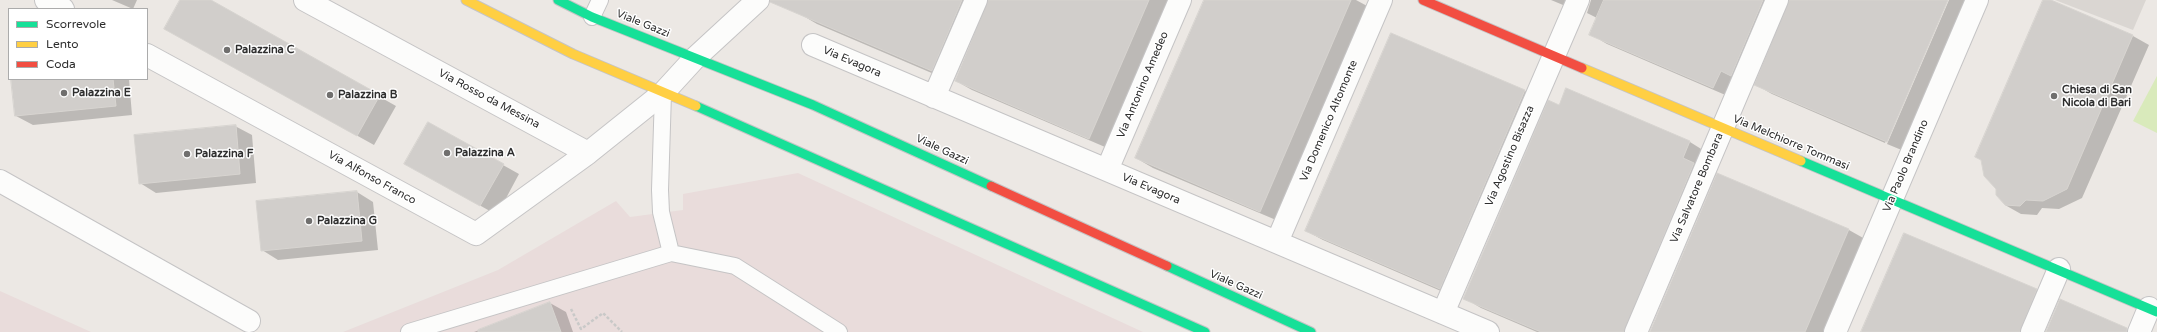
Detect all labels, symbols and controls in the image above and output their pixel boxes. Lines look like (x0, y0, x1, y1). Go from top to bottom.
street label: Viale Gazzi (614, 7, 672, 41)
legend (8, 8, 148, 80)
text: Scorrevole (46, 17, 106, 31)
street label: Via Antonino Amedeo (1114, 30, 1172, 140)
text: Lento (46, 37, 79, 51)
place label: Palazzina C (235, 43, 294, 57)
street label: Via Evagora (821, 44, 883, 80)
marker: Palazzina C (222, 45, 232, 55)
text: Coda (46, 57, 76, 71)
street label: Via Domenico Altomonte (1297, 58, 1361, 184)
street label: Via Rosso da Messina (436, 67, 542, 131)
place label: Chiesa di San Nicola di Bari (2062, 83, 2132, 109)
place label: Palazzina E (72, 86, 131, 100)
marker: Palazzina E (59, 88, 69, 98)
place label: Palazzina B (338, 88, 397, 102)
marker: Palazzina B (325, 90, 335, 100)
marker: Chiesa di San Nicola di Bari (2049, 91, 2059, 101)
street label: Via Agostino Bisazza (1483, 104, 1537, 208)
street label: Via Melchiorre Tommasi (1731, 112, 1851, 174)
street label: Via Paolo Brandino (1881, 118, 1931, 214)
street label: Via Salvatore Bombara (1668, 131, 1726, 245)
street label: Viale Gazzi (914, 132, 970, 168)
place label: Palazzina A (455, 146, 515, 160)
place label: Palazzina F (195, 147, 253, 161)
street label: Via Alfonso Franco (326, 148, 418, 208)
marker: Palazzina A (442, 148, 452, 158)
marker: Palazzina F (182, 149, 192, 159)
street label: Via Evagora (1120, 171, 1182, 207)
place label: Palazzina G (317, 214, 377, 228)
marker: Palazzina G (304, 216, 314, 226)
street label: Viale Gazzi (1208, 267, 1264, 303)

